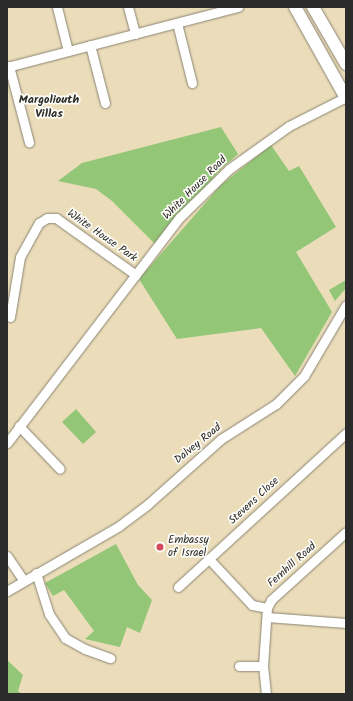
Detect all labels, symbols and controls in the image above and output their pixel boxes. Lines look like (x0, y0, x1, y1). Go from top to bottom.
district label: Margoliouth Villas (19, 93, 79, 121)
street label: White House Road (160, 153, 230, 223)
street label: White House Park (64, 207, 140, 265)
street label: Dalvey Road (172, 421, 224, 467)
street label: Stevens Close (226, 475, 282, 527)
place label: Embassy of Israel (168, 534, 209, 560)
street label: Fernhill Road (265, 540, 319, 590)
marker: Embassy of Israel (155, 542, 165, 552)

